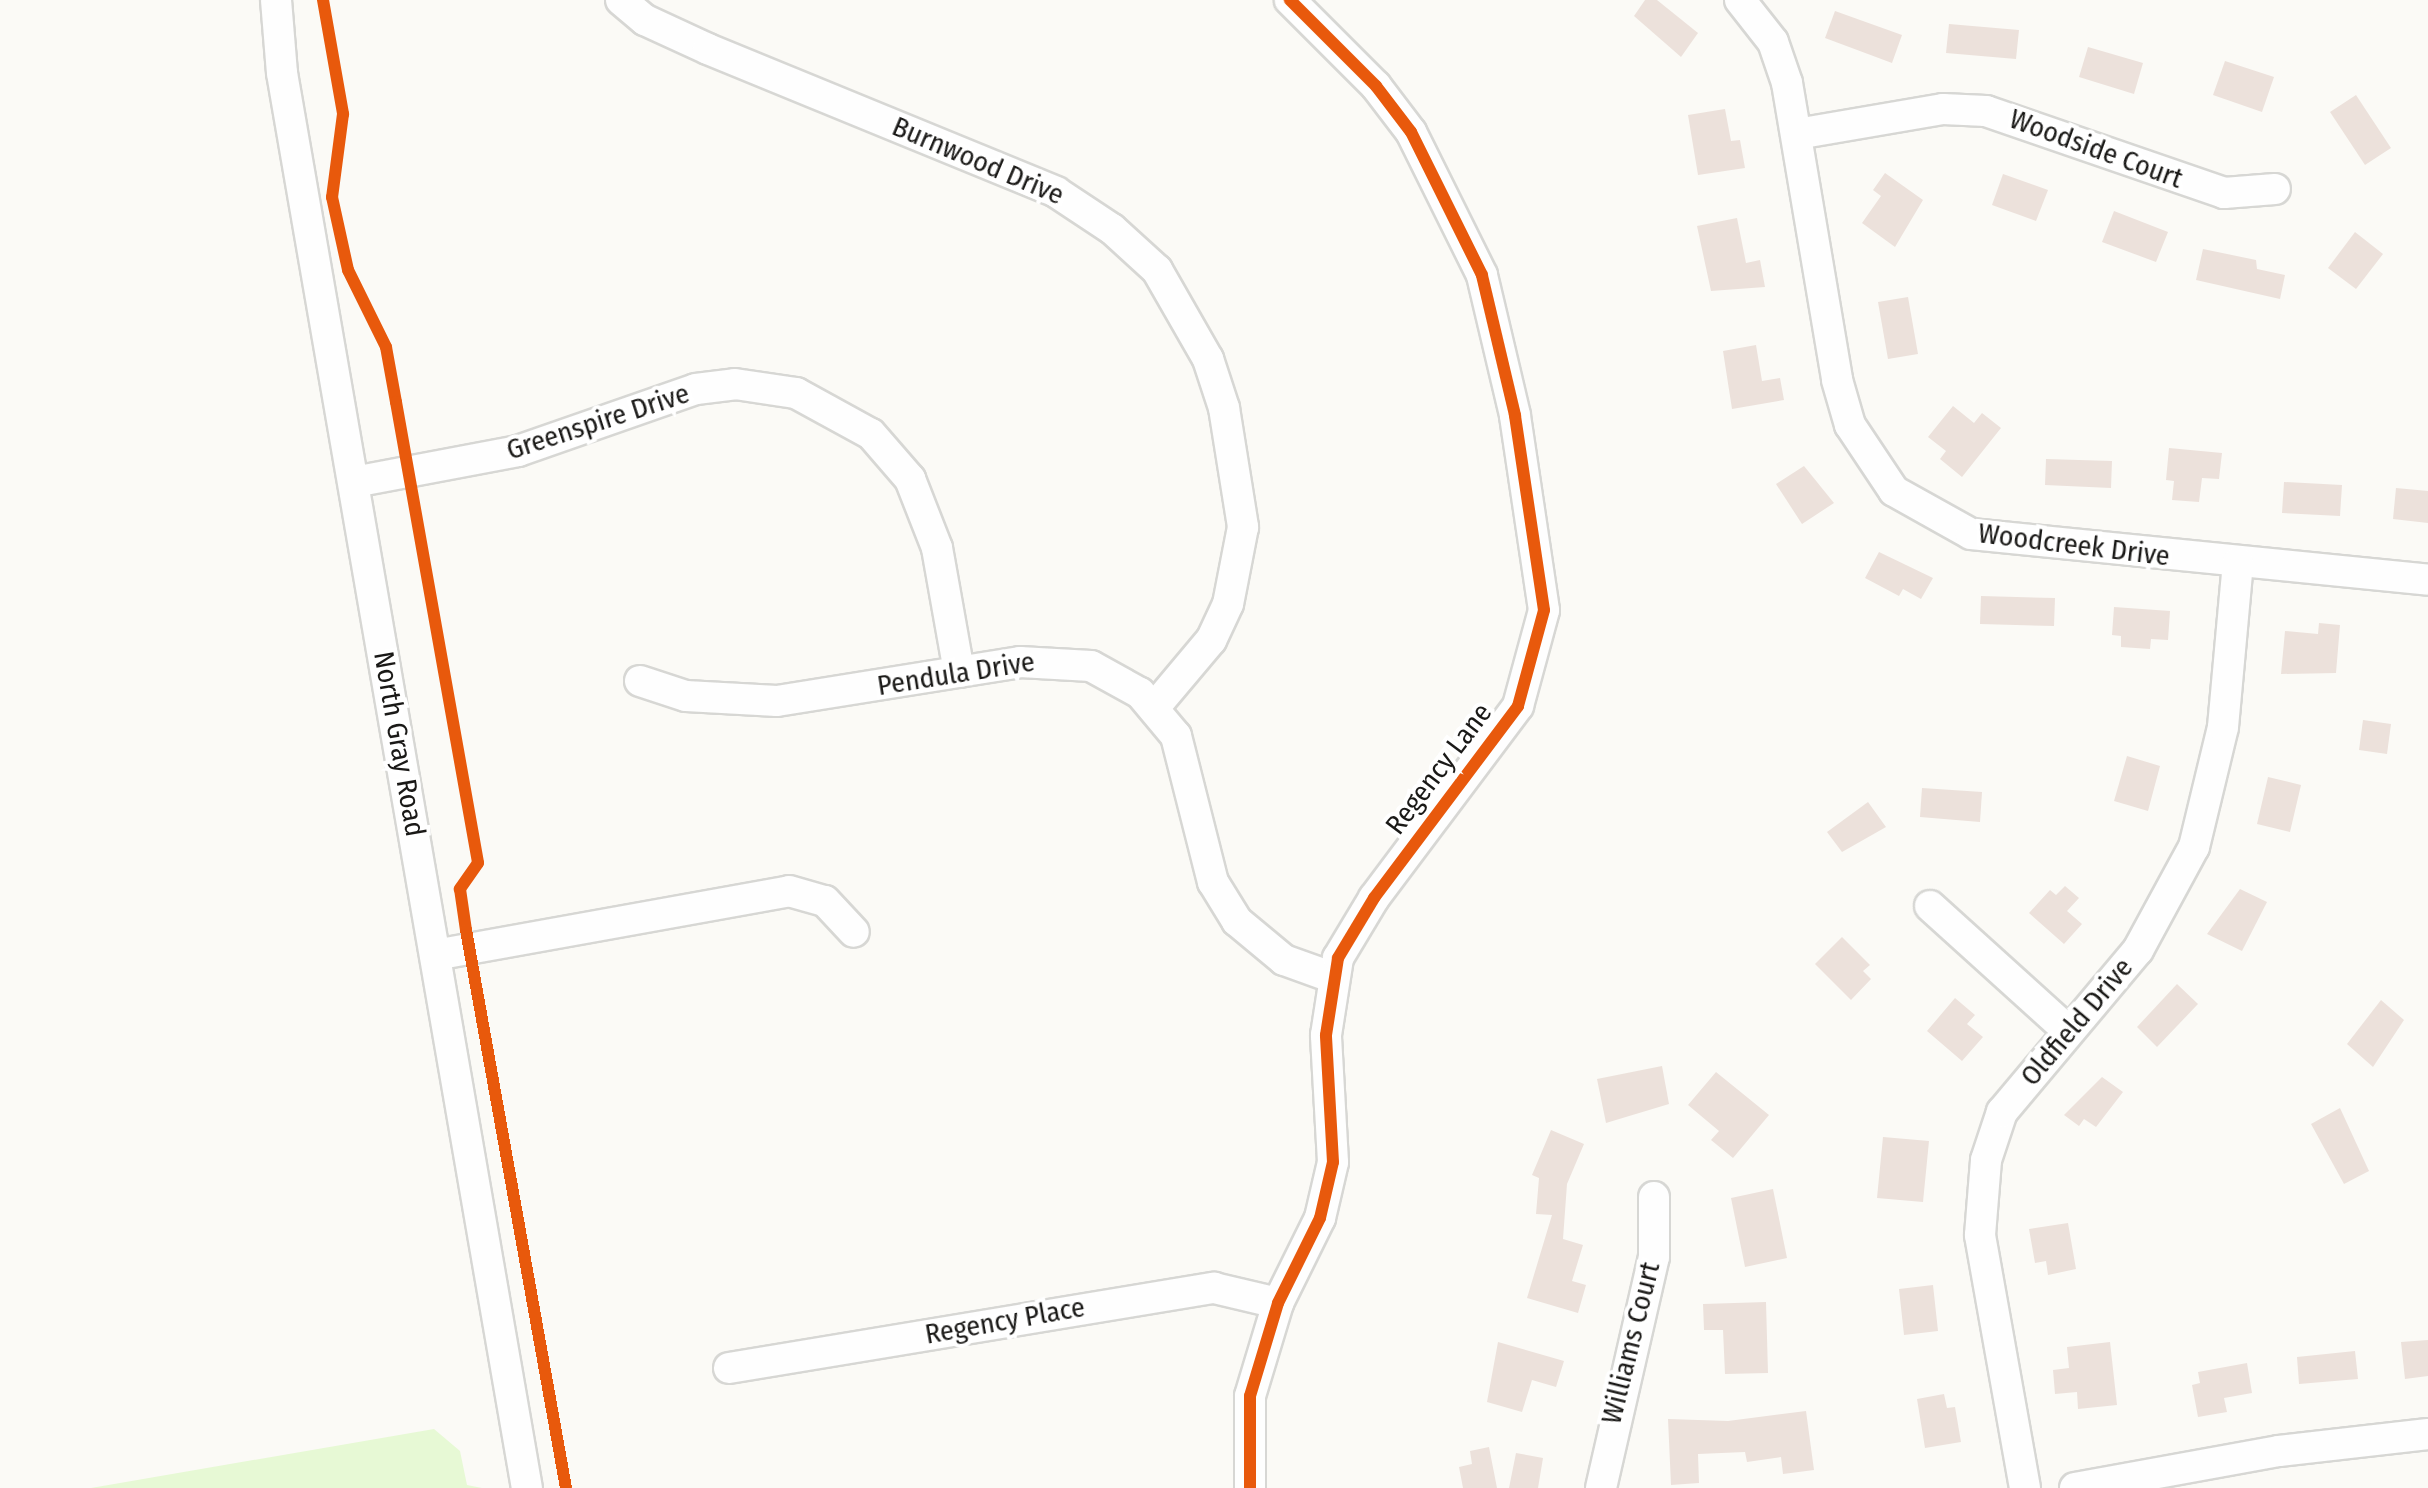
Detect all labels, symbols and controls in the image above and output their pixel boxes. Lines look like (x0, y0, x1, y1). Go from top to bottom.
street label: Woodside Court (2005, 102, 2187, 196)
street label: Burnwood Drive (887, 110, 1069, 212)
street label: Greenspire Drive (502, 377, 694, 467)
street label: Woodcreek Drive (1976, 517, 2172, 573)
street label: Pendula Drive (875, 645, 1037, 703)
street label: North Gray Road (366, 649, 432, 839)
street label: Regency Lane (1379, 697, 1499, 841)
street label: Oldfield Drive (2014, 951, 2140, 1093)
street label: Williams Court (1595, 1259, 1667, 1427)
street label: Regency Place (922, 1290, 1088, 1352)

